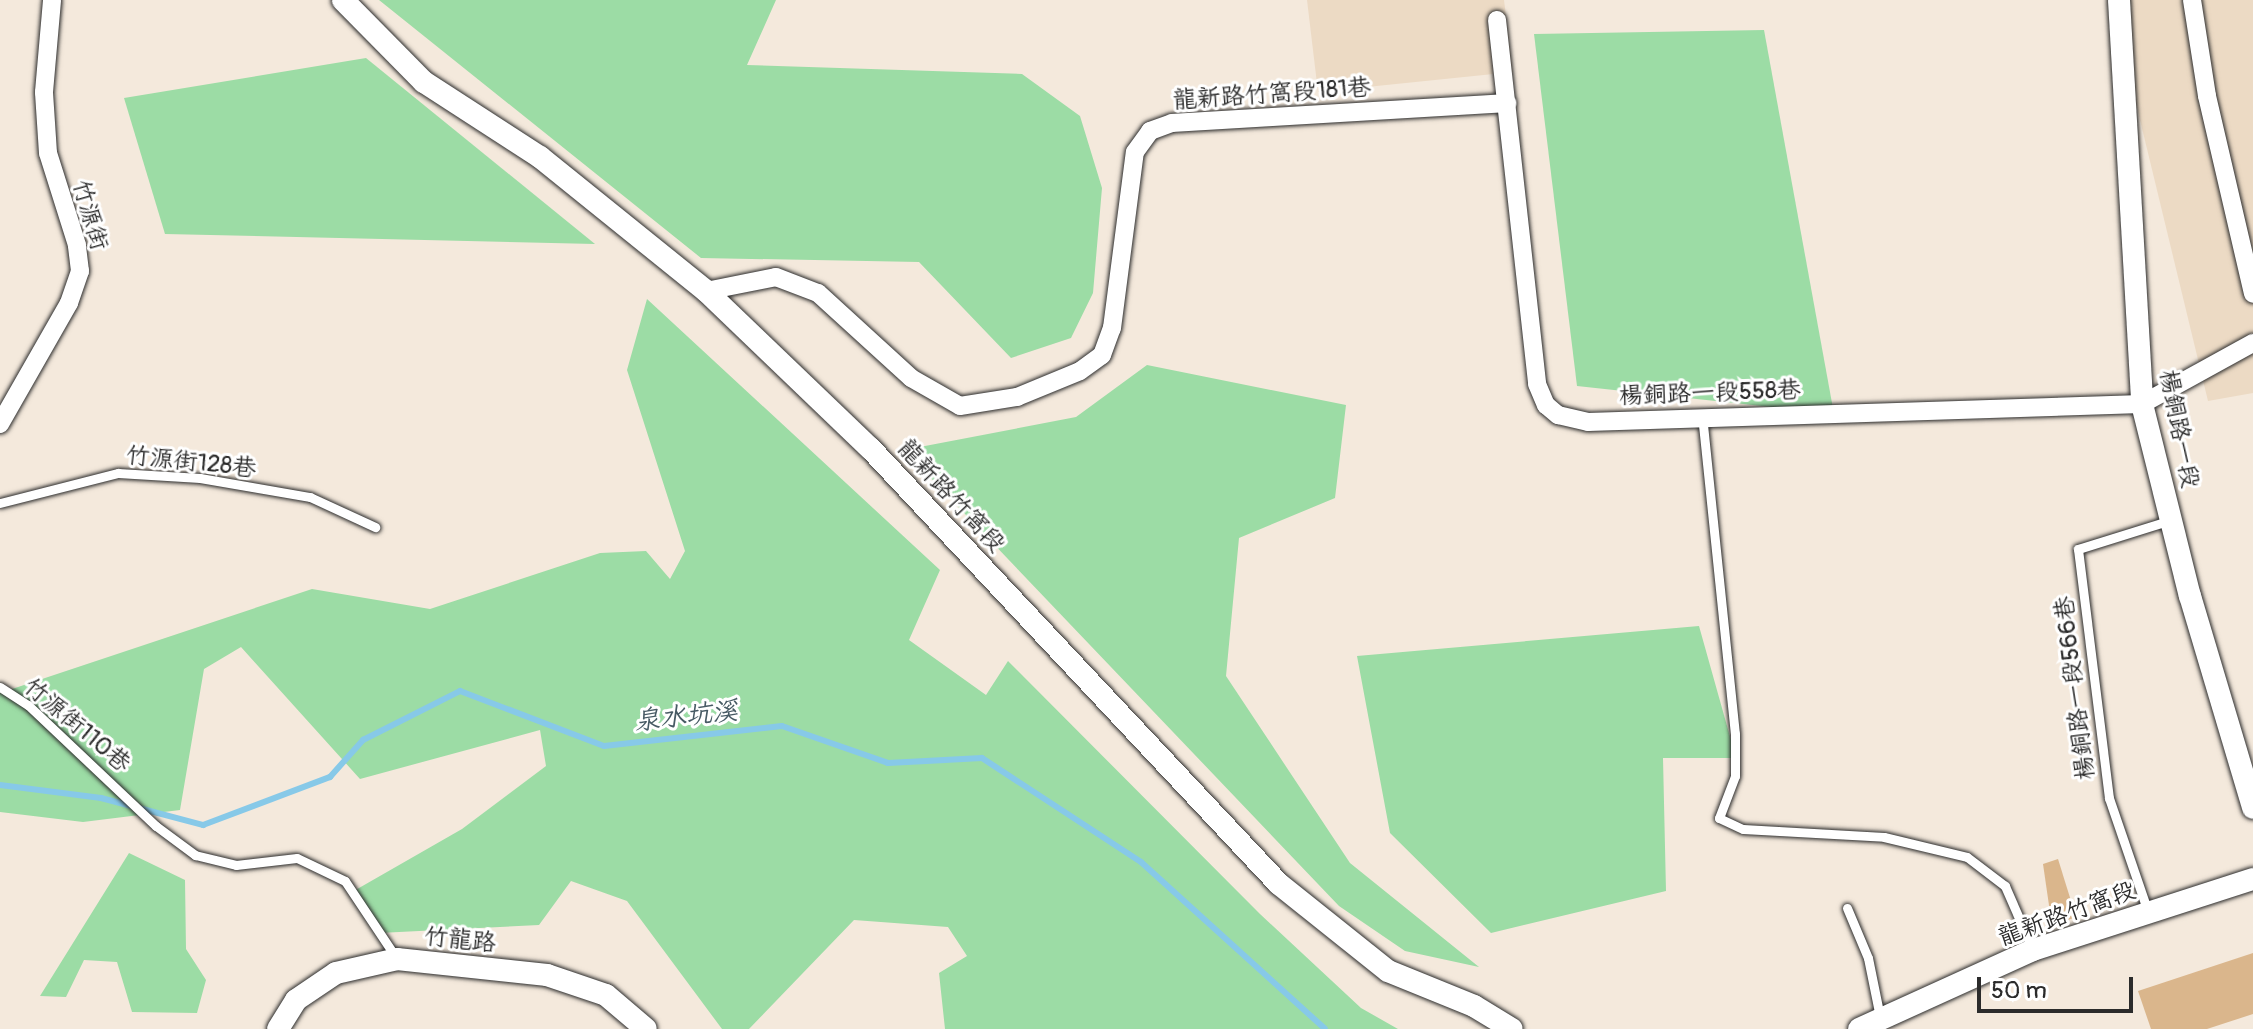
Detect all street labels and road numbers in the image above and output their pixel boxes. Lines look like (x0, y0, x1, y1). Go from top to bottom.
street label: 龍新路竹窩段181巷 (1172, 73, 1372, 115)
street label: 竹源街 (66, 176, 114, 254)
street label: 楊銅路一段 (2153, 367, 2205, 491)
street label: 楊銅路一段558巷 (1618, 375, 1802, 411)
street label: 龍新路竹窩段 (891, 434, 1011, 558)
street label: 竹源街128巷 (124, 441, 258, 483)
street label: 楊銅路一段566巷 (2049, 594, 2101, 782)
street label: 竹源街110巷 (18, 672, 136, 778)
street label: 龍新路竹窩段 (1994, 876, 2140, 952)
street label: 竹龍路 (423, 922, 497, 958)

